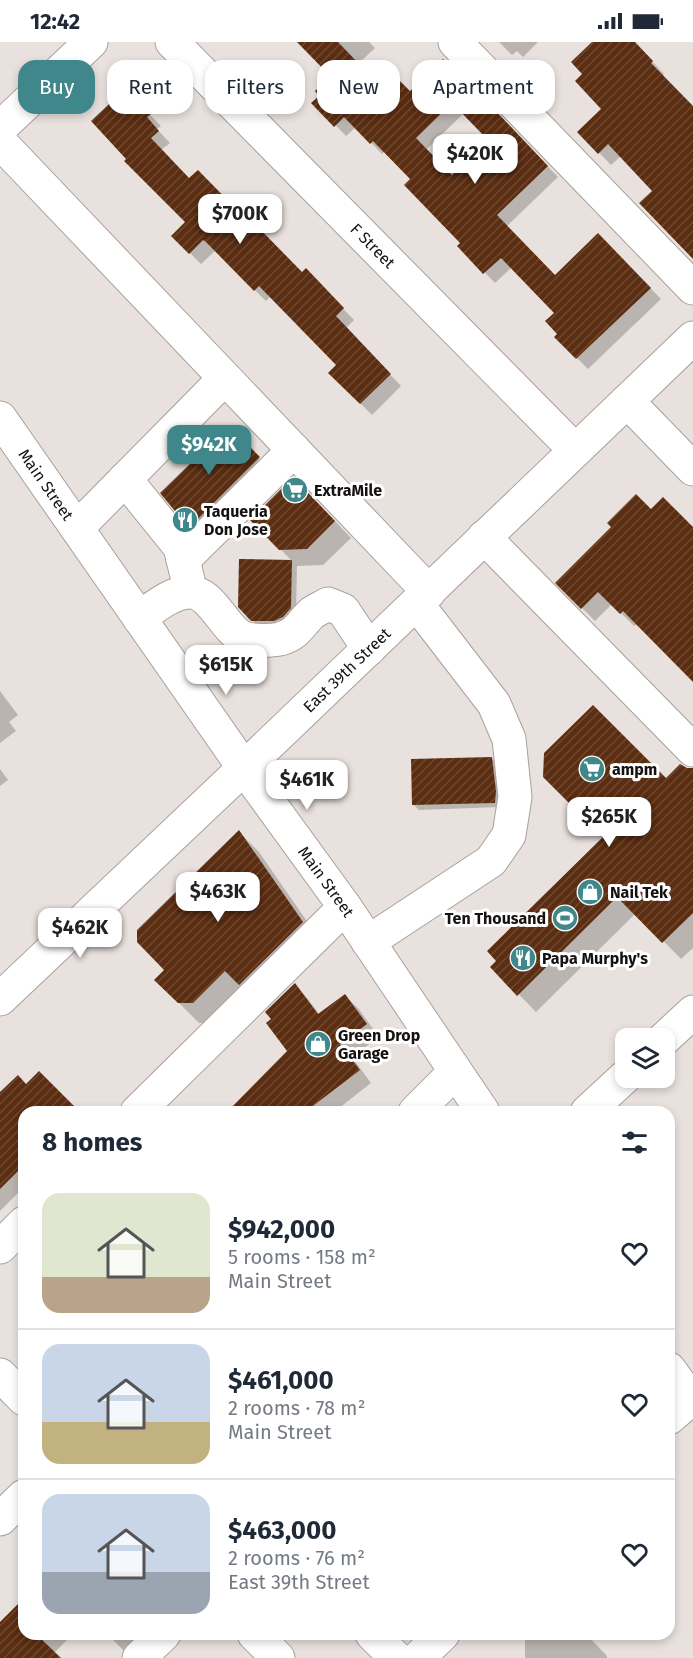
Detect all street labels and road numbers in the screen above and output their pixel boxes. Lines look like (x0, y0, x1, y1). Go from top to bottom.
street label: F Street (347, 219, 399, 272)
street label: Main Street (15, 445, 78, 524)
street label: East 39th Street (299, 624, 394, 716)
street label: Main Street (294, 842, 359, 921)

